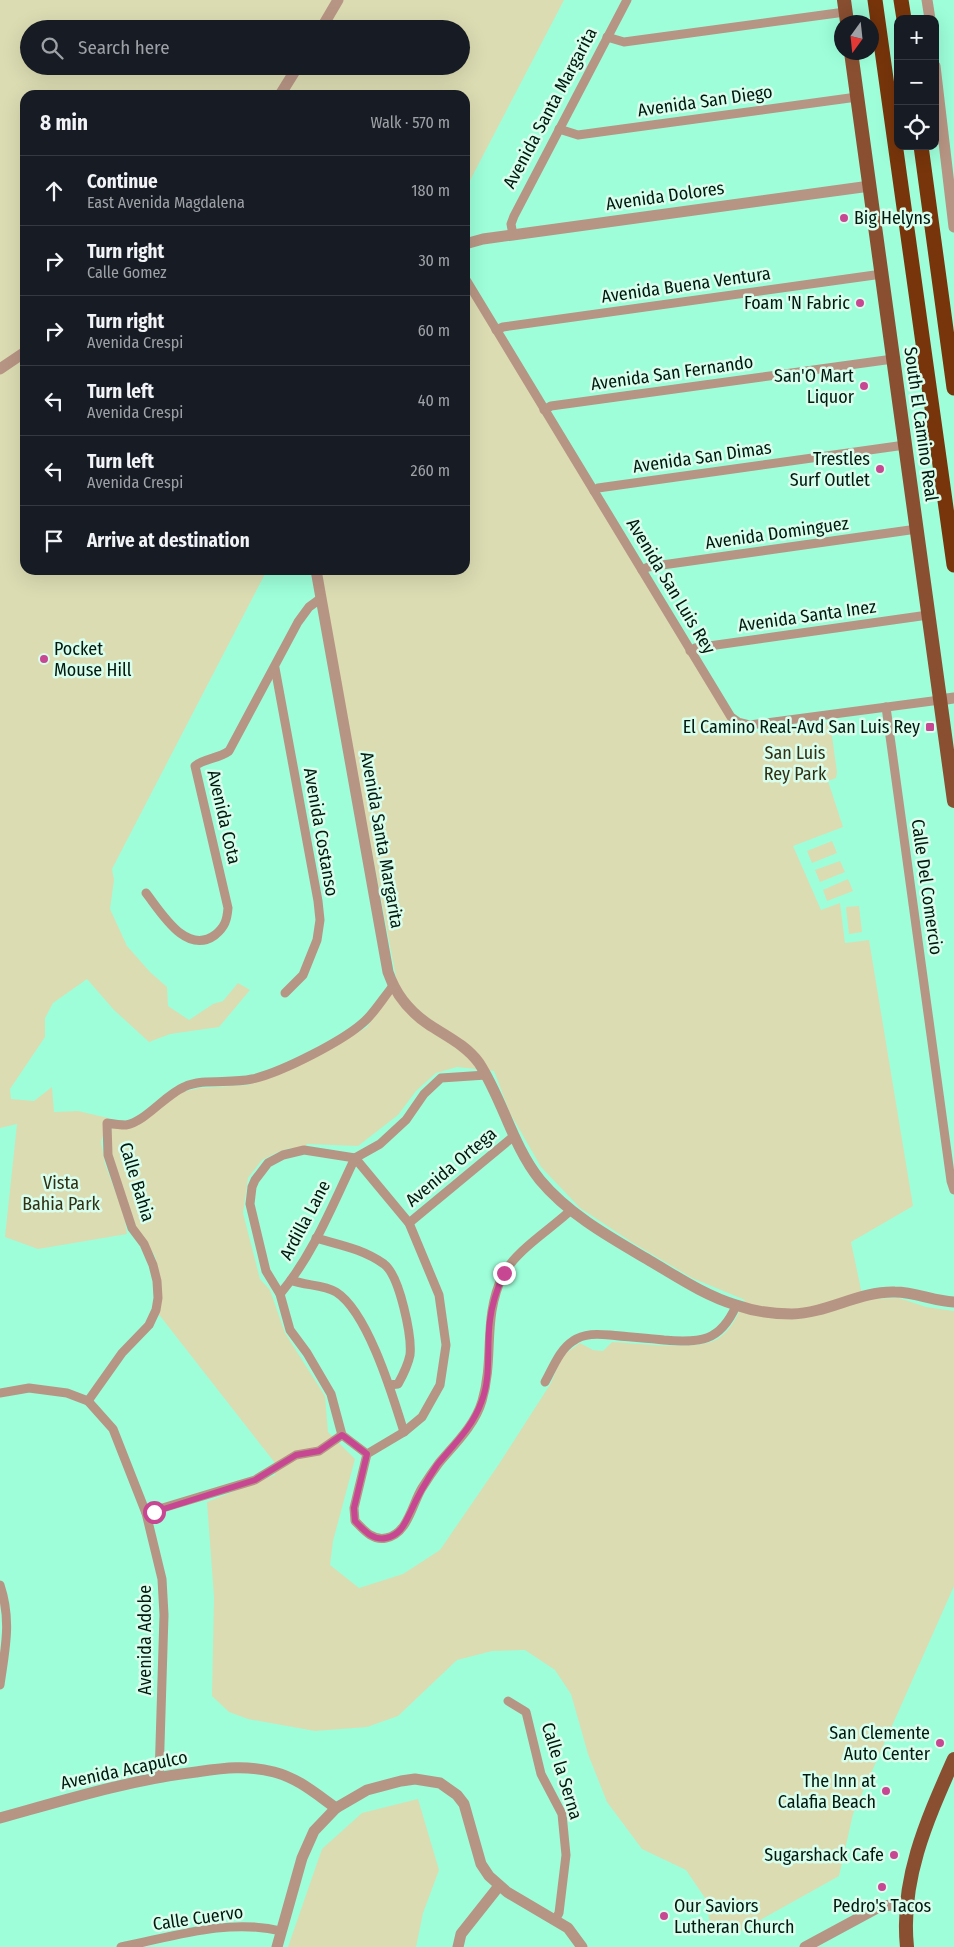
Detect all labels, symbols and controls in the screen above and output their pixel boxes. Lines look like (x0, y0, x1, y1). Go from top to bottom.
north arrow (834, 15, 879, 60)
map controls (894, 15, 939, 150)
button: + (894, 15, 939, 60)
search box (20, 20, 470, 75)
street label: Avenida Santa Margarita (498, 24, 602, 192)
icon: search (38, 34, 66, 62)
text: Search here (78, 36, 170, 59)
button: − (894, 60, 939, 105)
street label: Avenida San Diego (636, 81, 774, 121)
button: locate (894, 105, 939, 150)
text: 8 min (40, 110, 88, 136)
text: Walk · 570 m (371, 113, 450, 132)
text: Continue (87, 170, 158, 193)
icon: ahead (40, 177, 68, 205)
street label: Avenida Dolores (604, 177, 726, 215)
text: 180 m (411, 181, 450, 200)
text: East Avenida Magdalena (87, 193, 245, 212)
place label: Big Helyns (854, 207, 931, 229)
marker: Big Helyns (838, 212, 850, 224)
text: Turn right (87, 240, 164, 263)
icon: right (40, 247, 68, 275)
text: 30 m (418, 251, 450, 270)
street label: Avenida Buena Ventura (600, 262, 772, 308)
text: Calle Gomez (87, 263, 167, 282)
place label: Foam 'N Fabric (744, 292, 850, 314)
marker: Foam 'N Fabric (854, 297, 866, 309)
text: Turn right (87, 310, 164, 333)
icon: right (40, 317, 68, 345)
text: 60 m (418, 321, 450, 340)
text: Avenida Crespi (87, 333, 183, 352)
street label: South El Camino Real (899, 345, 943, 503)
street label: Avenida San Fernando (589, 351, 755, 395)
place label: San'O Mart Liquor (774, 365, 855, 408)
text: Turn left (87, 380, 154, 403)
marker: San'O Mart Liquor (858, 380, 870, 392)
icon: left (40, 387, 68, 415)
text: 40 m (418, 391, 450, 410)
text: Avenida Crespi (87, 403, 183, 422)
street label: Avenida San Dimas (631, 436, 773, 478)
place label: Trestles Surf Outlet (790, 448, 870, 491)
text: Turn left (87, 450, 154, 473)
icon: left (40, 457, 68, 485)
text: 260 m (411, 461, 450, 480)
marker: Trestles Surf Outlet (874, 463, 886, 475)
text: Avenida Crespi (87, 473, 183, 492)
street label: Avenida Dominguez (704, 512, 850, 554)
street label: Avenida San Luis Rey (622, 514, 720, 658)
icon: arrive (40, 527, 68, 555)
text: Arrive at destination (87, 529, 250, 552)
street label: Avenida Santa Inez (737, 595, 877, 637)
place label: Pocket Mouse Hill (54, 638, 132, 681)
marker: Pocket Mouse Hill (38, 653, 50, 665)
place label: El Camino Real-Avd San Luis Rey (683, 716, 920, 738)
marker: El Camino Real-Avd San Luis Rey (924, 721, 936, 733)
park label: San Luis Rey Park (764, 742, 827, 785)
street label: Avenida Santa Margarita (356, 750, 408, 930)
street label: Avenida Costanso (299, 766, 343, 898)
street label: Avenida Cota (203, 768, 246, 866)
street label: Calle Del Comercio (907, 818, 947, 956)
street label: Avenida Ortega (401, 1122, 501, 1211)
street label: Calle Bahia (115, 1140, 160, 1224)
park label: Vista Bahia Park (22, 1172, 100, 1215)
street label: Ardilla Lane (275, 1176, 335, 1264)
route end (493, 1262, 516, 1285)
route start (143, 1501, 166, 1524)
street label: Avenida Adobe (134, 1585, 156, 1695)
street label: Calle la Serna (537, 1720, 587, 1822)
place label: San Clemente Auto Center (829, 1722, 931, 1765)
marker: San Clemente Auto Center (934, 1737, 946, 1749)
street label: Avenida Acapulco (58, 1746, 190, 1794)
place label: The Inn at Calafia Beach (778, 1770, 876, 1813)
marker: The Inn at Calafia Beach (880, 1785, 892, 1797)
place label: Sugarshack Cafe (764, 1844, 884, 1866)
marker: Sugarshack Cafe (888, 1849, 900, 1861)
marker: Pedro's Tacos (876, 1881, 888, 1893)
place label: Our Saviors Lutheran Church (674, 1895, 794, 1938)
place label: Pedro's Tacos (833, 1895, 932, 1917)
street label: Calle Cuervo (151, 1901, 245, 1935)
marker: Our Saviors Lutheran Church (658, 1910, 670, 1922)

